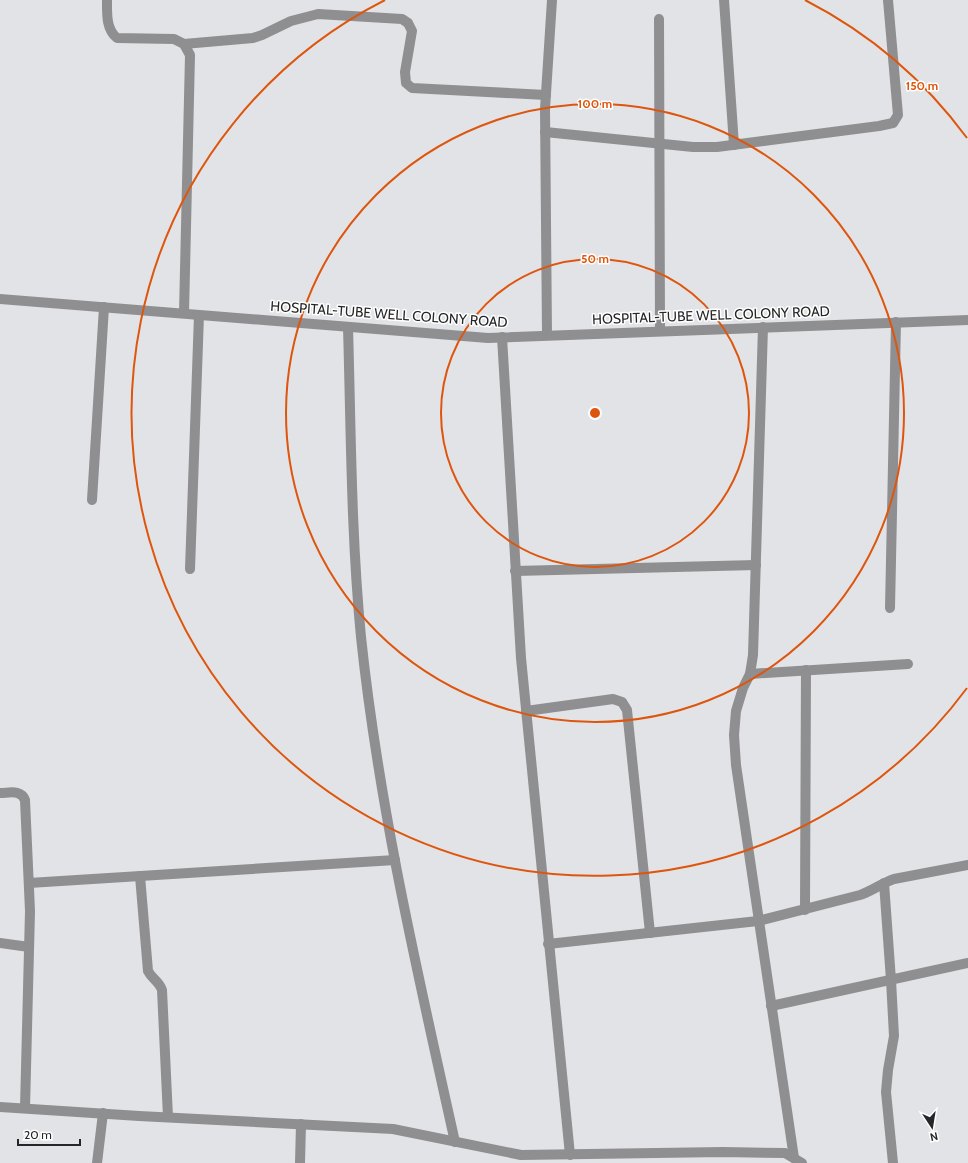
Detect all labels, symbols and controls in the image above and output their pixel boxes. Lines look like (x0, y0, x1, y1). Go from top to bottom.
text: 150 m (906, 78, 938, 93)
text: 100 m (578, 96, 612, 111)
text: 50 m (581, 251, 609, 266)
street label: HOSPITAL-TUBE WELL COLONY ROAD (270, 297, 508, 331)
street label: HOSPITAL-TUBE WELL COLONY ROAD (592, 302, 830, 328)
centre of rings (588, 406, 602, 420)
north arrow (912, 1107, 952, 1147)
scale bar (18, 1121, 80, 1147)
text: 20 m (24, 1127, 52, 1142)
text: N (929, 1129, 939, 1144)

